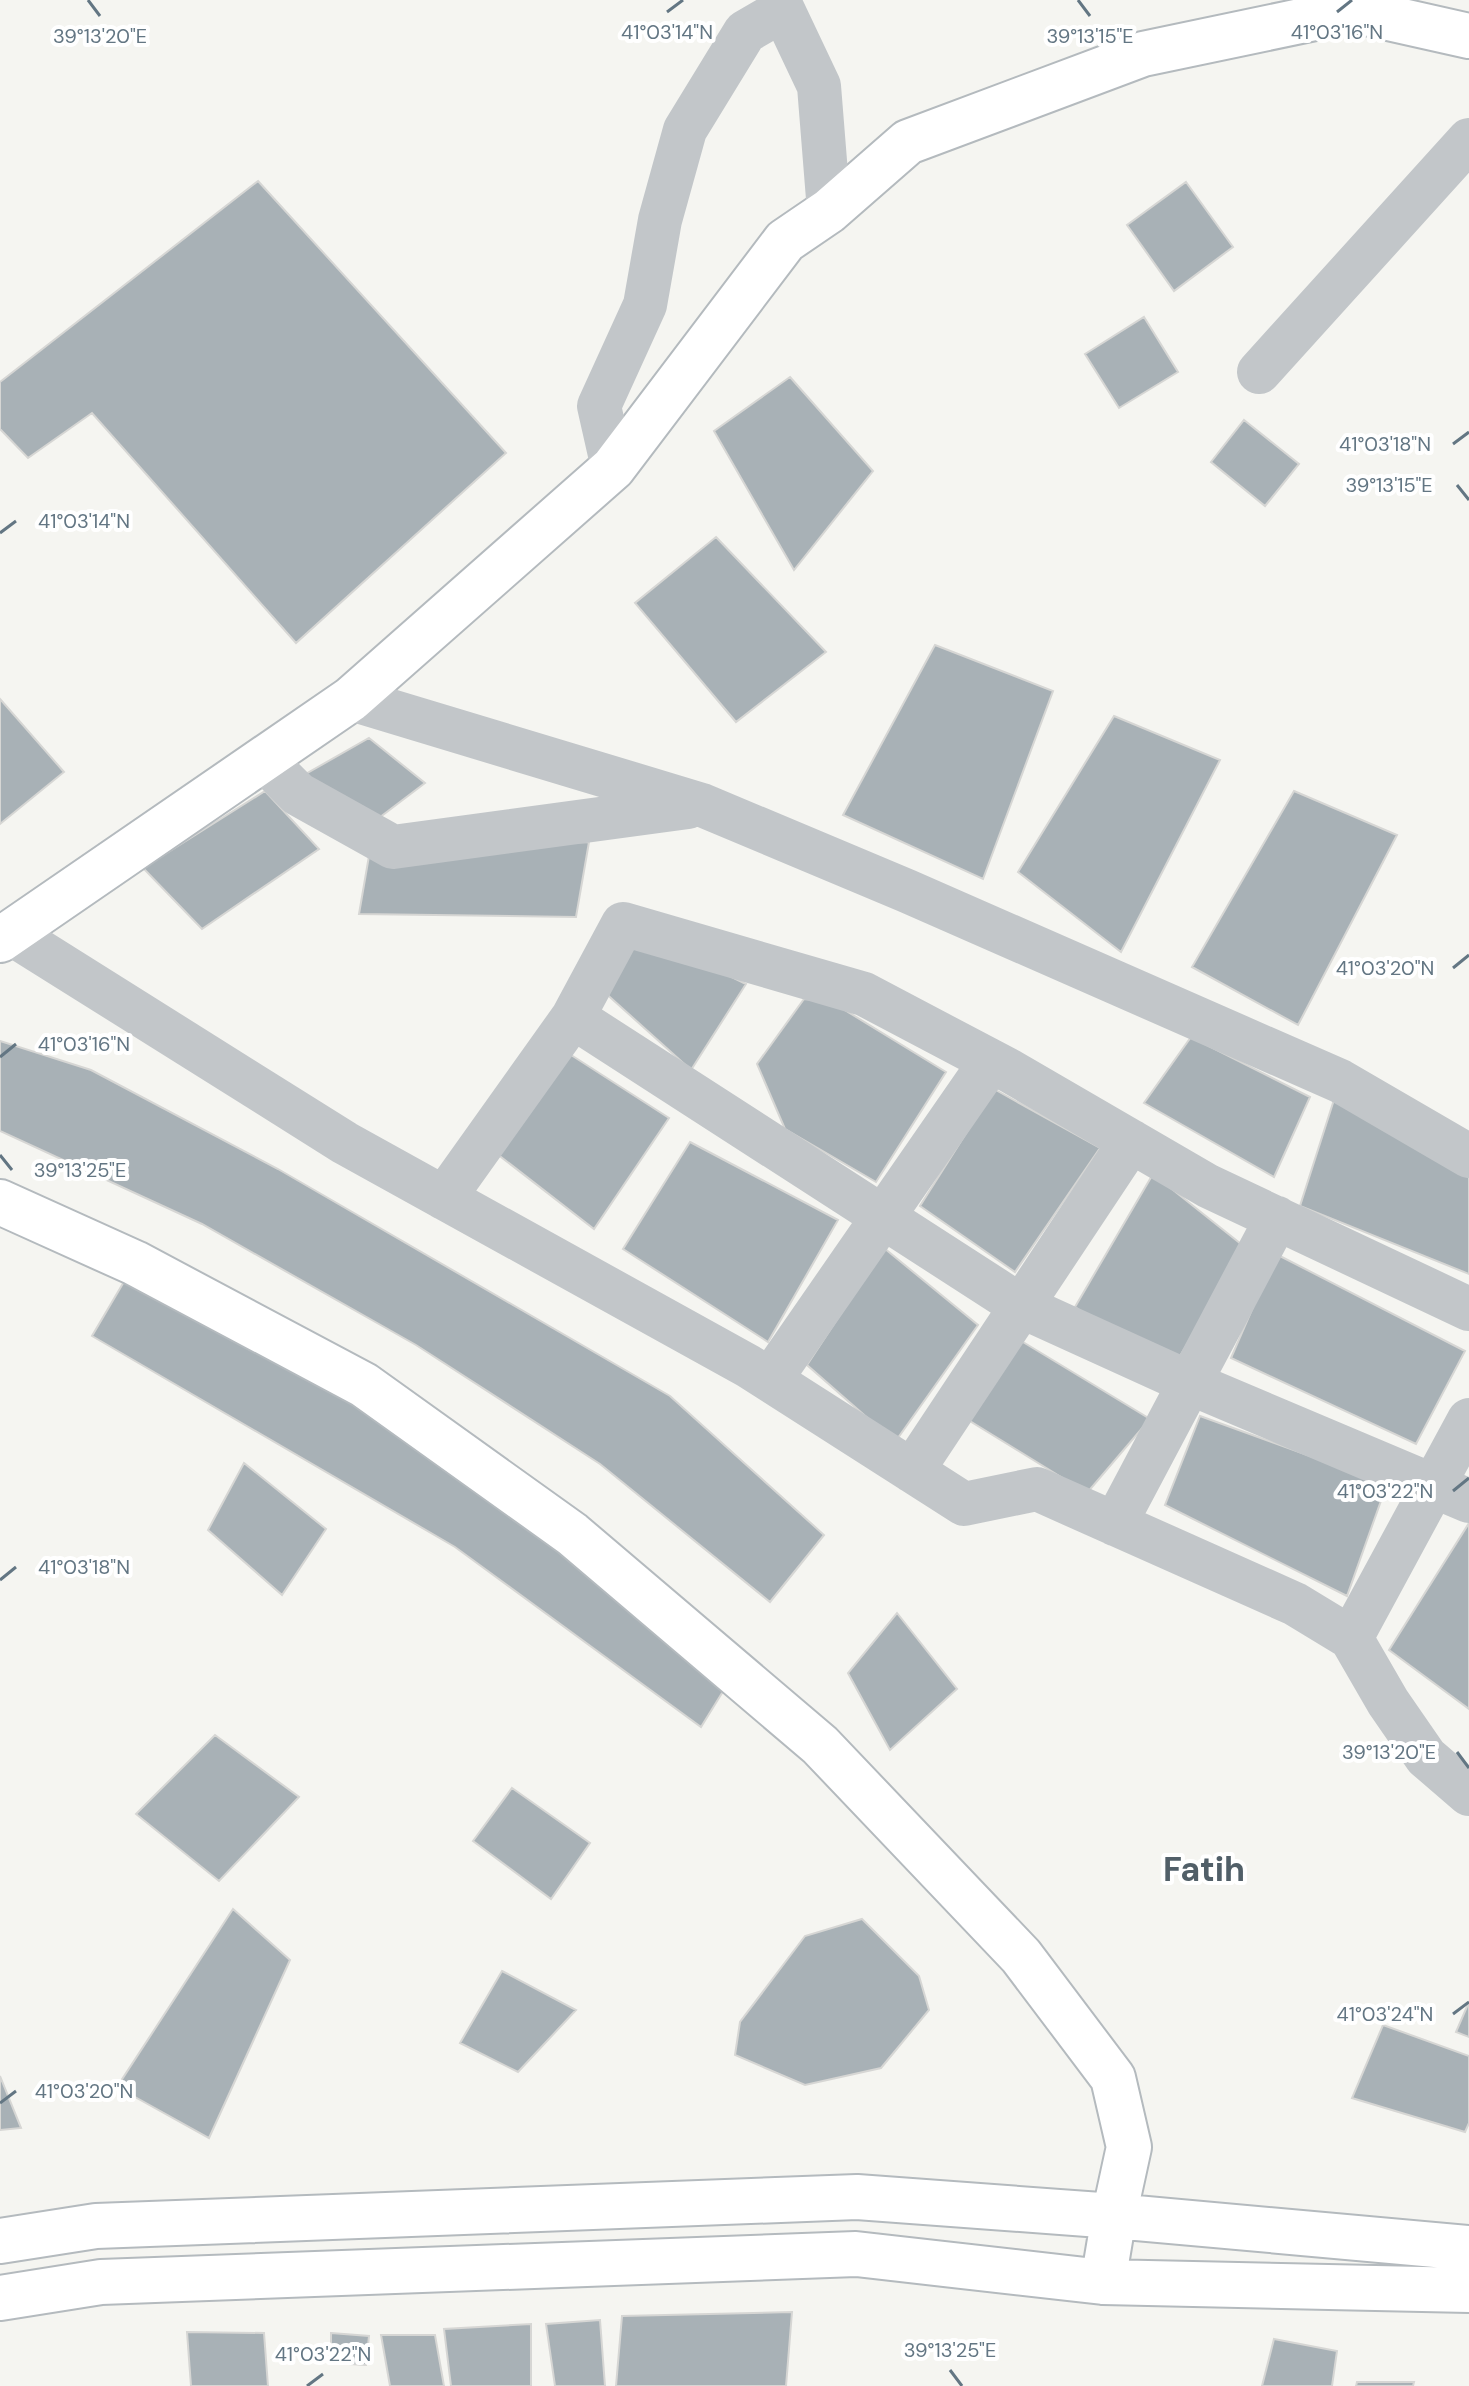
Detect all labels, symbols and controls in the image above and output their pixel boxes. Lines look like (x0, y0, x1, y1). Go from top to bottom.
text: 41°03'14"N (621, 19, 713, 45)
text: 41°03'16"N (1291, 19, 1383, 45)
text: 39°13'20"E (53, 23, 147, 49)
text: 39°13'15"E (1046, 23, 1134, 49)
text: 41°03'18"N (1339, 431, 1431, 457)
text: 39°13'15"E (1345, 472, 1433, 498)
text: 41°03'14"N (38, 508, 130, 534)
text: 41°03'20"N (1336, 955, 1434, 981)
text: 41°03'16"N (38, 1031, 130, 1057)
text: 39°13'25"E (34, 1157, 126, 1183)
text: 41°03'22"N (1337, 1478, 1433, 1504)
text: 41°03'18"N (38, 1554, 130, 1580)
text: 39°13'20"E (1342, 1739, 1436, 1765)
district label: Fatih (1163, 1847, 1245, 1892)
text: 41°03'24"N (1337, 2001, 1433, 2027)
text: 41°03'20"N (35, 2078, 133, 2104)
text: 39°13'25"E (904, 2337, 996, 2363)
text: 41°03'22"N (275, 2341, 371, 2367)

